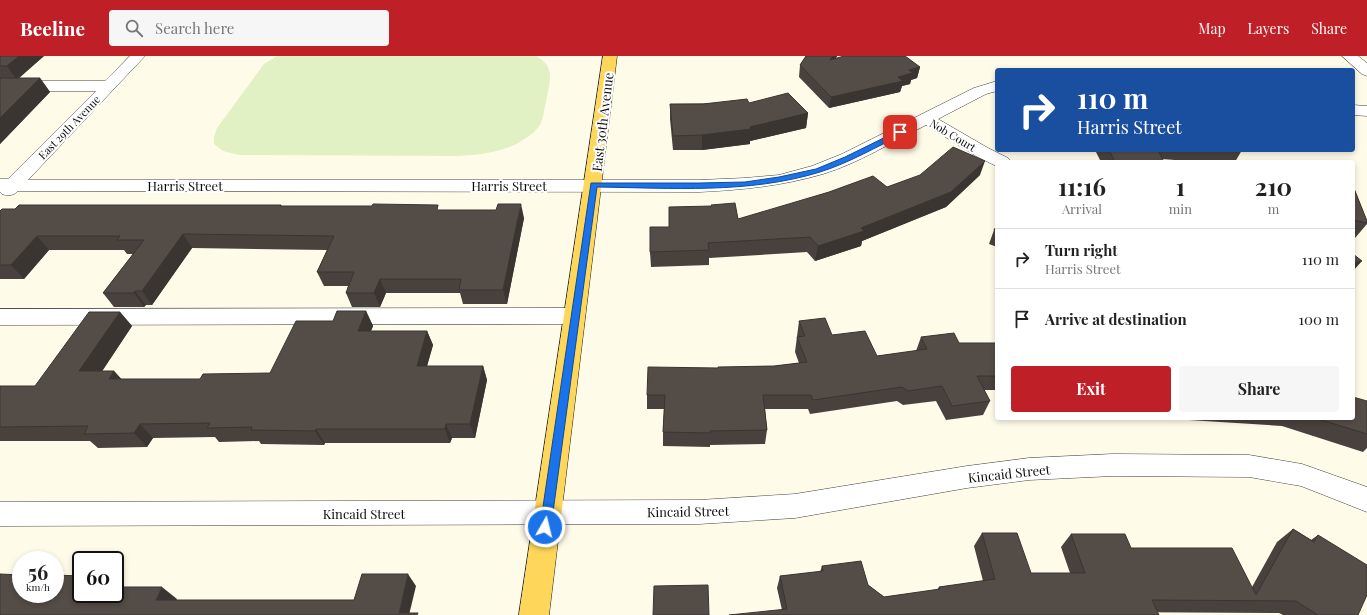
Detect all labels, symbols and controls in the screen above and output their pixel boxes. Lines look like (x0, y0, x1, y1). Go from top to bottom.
search box (109, 10, 389, 46)
text: Beeline (20, 15, 85, 41)
icon: search (123, 17, 145, 39)
text: Search here (155, 18, 234, 38)
text: Map (1198, 19, 1226, 38)
text: Layers (1248, 19, 1289, 38)
text: Share (1311, 19, 1347, 38)
street label: East 30th Avenue (588, 71, 617, 172)
text: 110 m (1077, 79, 1148, 116)
icon: right (1011, 84, 1063, 136)
street label: East 29th Avenue (35, 91, 104, 162)
pin (883, 115, 917, 149)
street label: Nob Court (927, 115, 979, 155)
text: Harris Street (1077, 115, 1182, 139)
icon: arrive (889, 121, 911, 143)
text: 11:16 (1058, 170, 1106, 202)
text: 1 (1176, 170, 1185, 202)
text: 210 (1255, 170, 1292, 202)
street label: Harris Street (147, 177, 223, 194)
street label: Harris Street (471, 177, 547, 194)
text: Arrival (1062, 200, 1102, 217)
text: min (1169, 200, 1192, 217)
text: m (1268, 200, 1279, 217)
text: Turn right (1045, 240, 1118, 260)
icon: right (1011, 248, 1033, 270)
text: 110 m (1302, 249, 1339, 269)
text: Harris Street (1045, 260, 1121, 277)
icon: arrive (1011, 308, 1033, 330)
text: Arrive at destination (1045, 309, 1187, 329)
text: 100 m (1298, 309, 1339, 329)
button: Exit (1011, 366, 1171, 412)
button: Share (1179, 366, 1339, 412)
street label: Kincaid Street (967, 460, 1051, 486)
street label: Kincaid Street (647, 502, 730, 520)
street label: Kincaid Street (323, 505, 406, 522)
position arrow (524, 506, 566, 548)
speed limit sign: 60 (72, 551, 124, 603)
text: 56 (28, 558, 48, 585)
text: km/h (26, 580, 50, 594)

